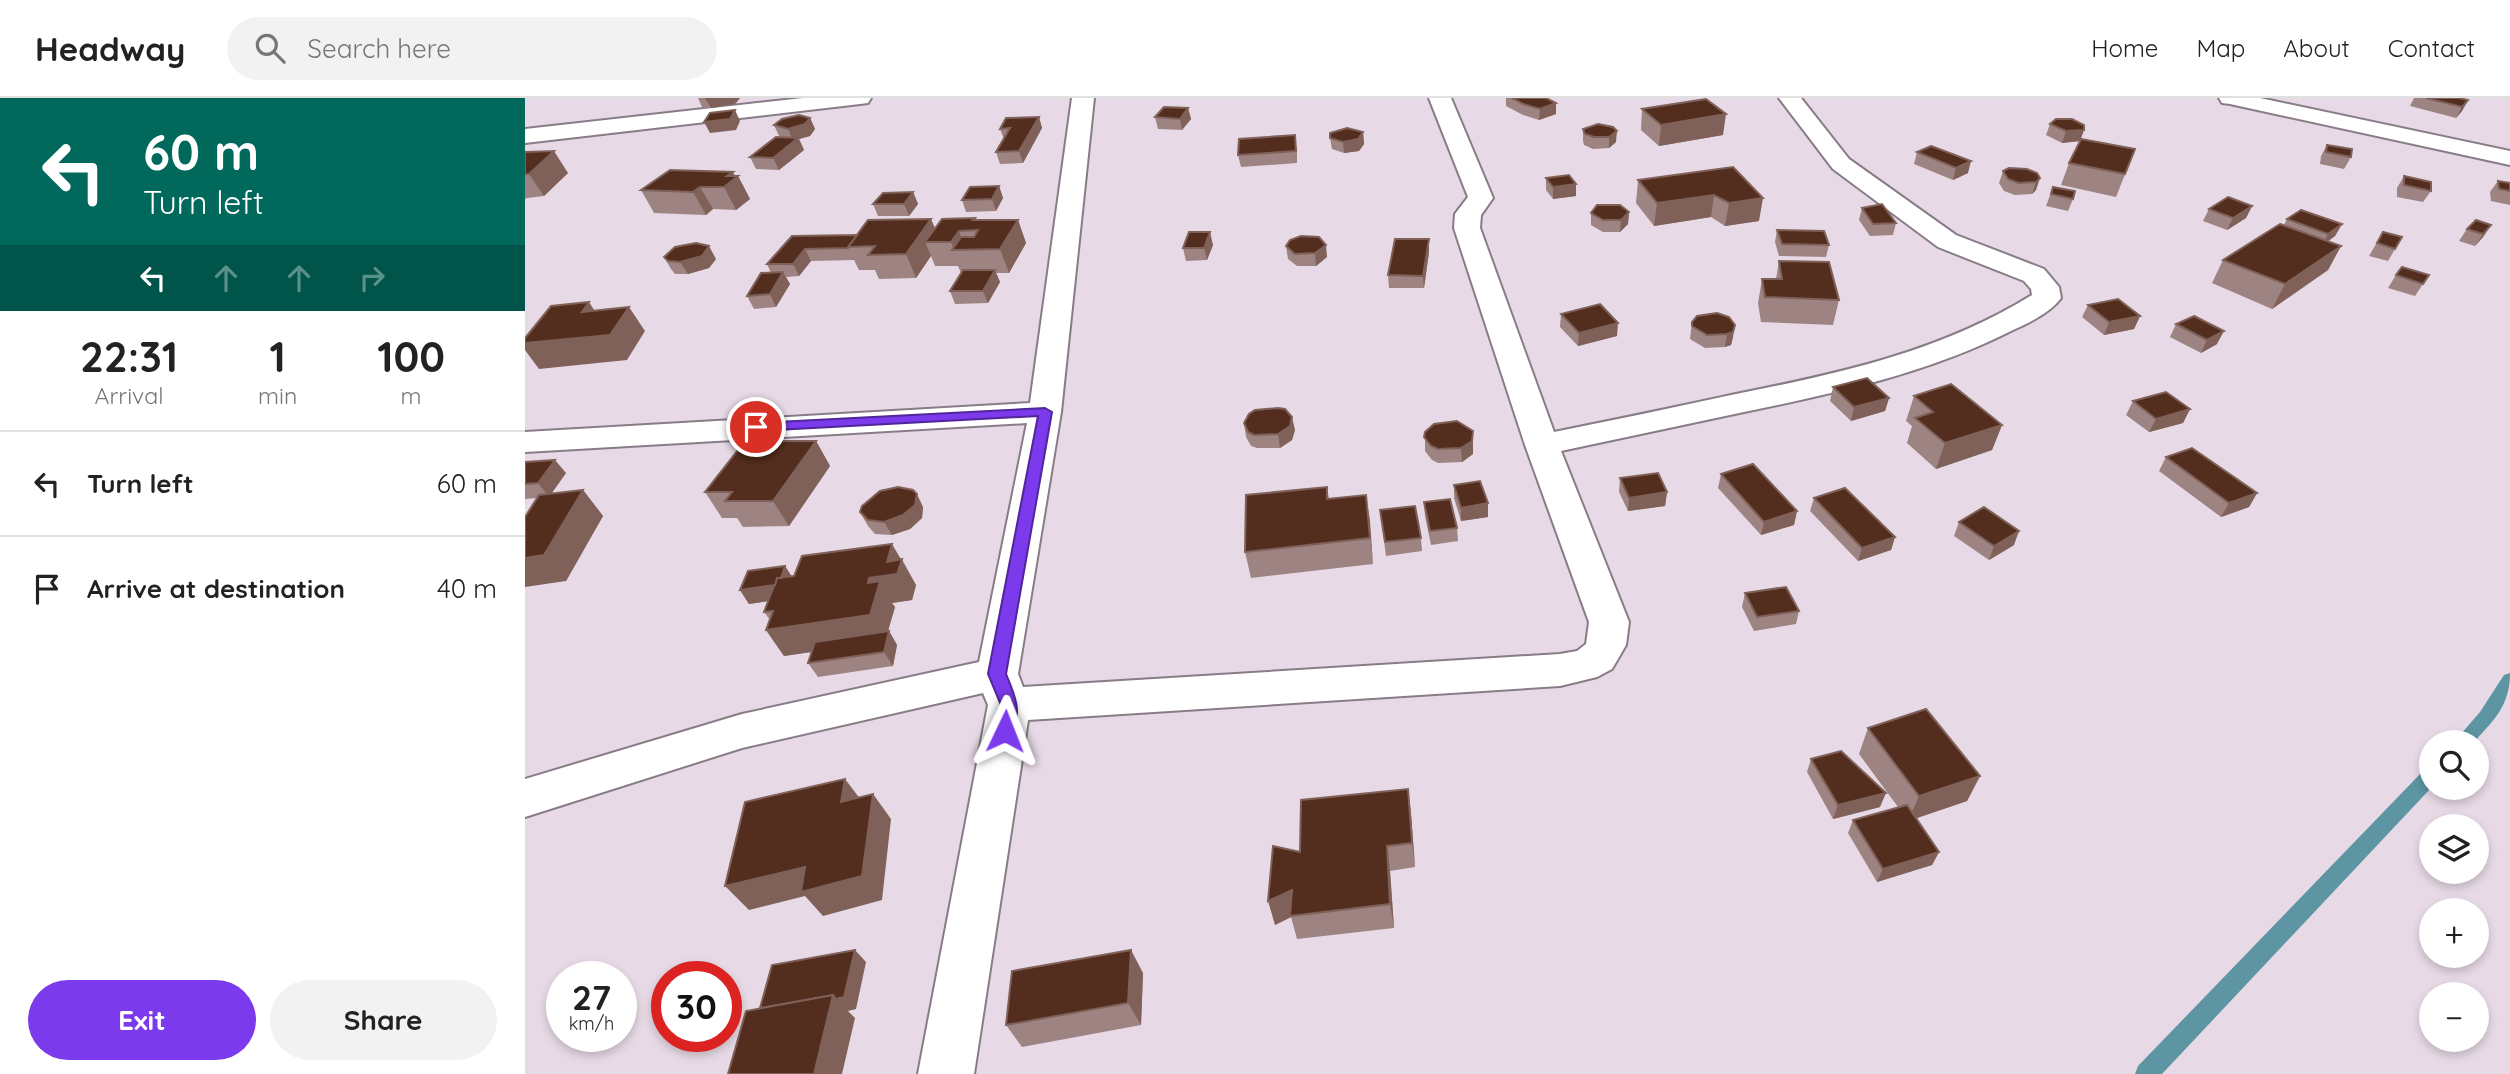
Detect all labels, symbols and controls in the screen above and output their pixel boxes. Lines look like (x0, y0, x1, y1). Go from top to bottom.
search box (227, 17, 717, 80)
text: Headway (35, 28, 185, 69)
icon: search (251, 29, 289, 67)
text: Search here (307, 32, 451, 65)
text: Home (2091, 33, 2158, 63)
text: Map (2196, 33, 2245, 63)
text: About (2283, 33, 2350, 63)
text: Contact (2388, 33, 2475, 63)
text: 60 m (143, 121, 259, 182)
icon: left (28, 126, 119, 217)
text: Turn left (143, 182, 264, 222)
icon: left (134, 259, 172, 297)
icon: ahead (207, 259, 245, 297)
icon: ahead (280, 259, 318, 297)
icon: right (353, 259, 391, 297)
text: 22:31 (80, 330, 178, 383)
text: 1 (269, 330, 286, 383)
text: 100 (377, 330, 445, 383)
text: Arrival (95, 381, 163, 410)
text: min (258, 381, 297, 410)
text: m (401, 381, 422, 410)
pin (726, 397, 786, 457)
icon: arrive (737, 408, 775, 446)
icon: left (28, 465, 66, 503)
text: Turn left (87, 467, 194, 500)
text: 60 m (437, 467, 497, 500)
icon: arrive (28, 570, 66, 608)
text: Arrive at destination (87, 572, 345, 605)
text: 40 m (437, 572, 497, 605)
position arrow (968, 694, 1042, 768)
map controls (2419, 730, 2489, 1052)
button: search (2419, 730, 2489, 800)
button: layers (2419, 814, 2489, 884)
button: + (2419, 898, 2489, 968)
speed limit sign: 30 (651, 961, 742, 1052)
text: 27 (572, 975, 611, 1019)
button: Exit (28, 980, 256, 1060)
button: Share (270, 980, 497, 1060)
button: − (2419, 982, 2489, 1052)
text: km/h (569, 1012, 614, 1035)

